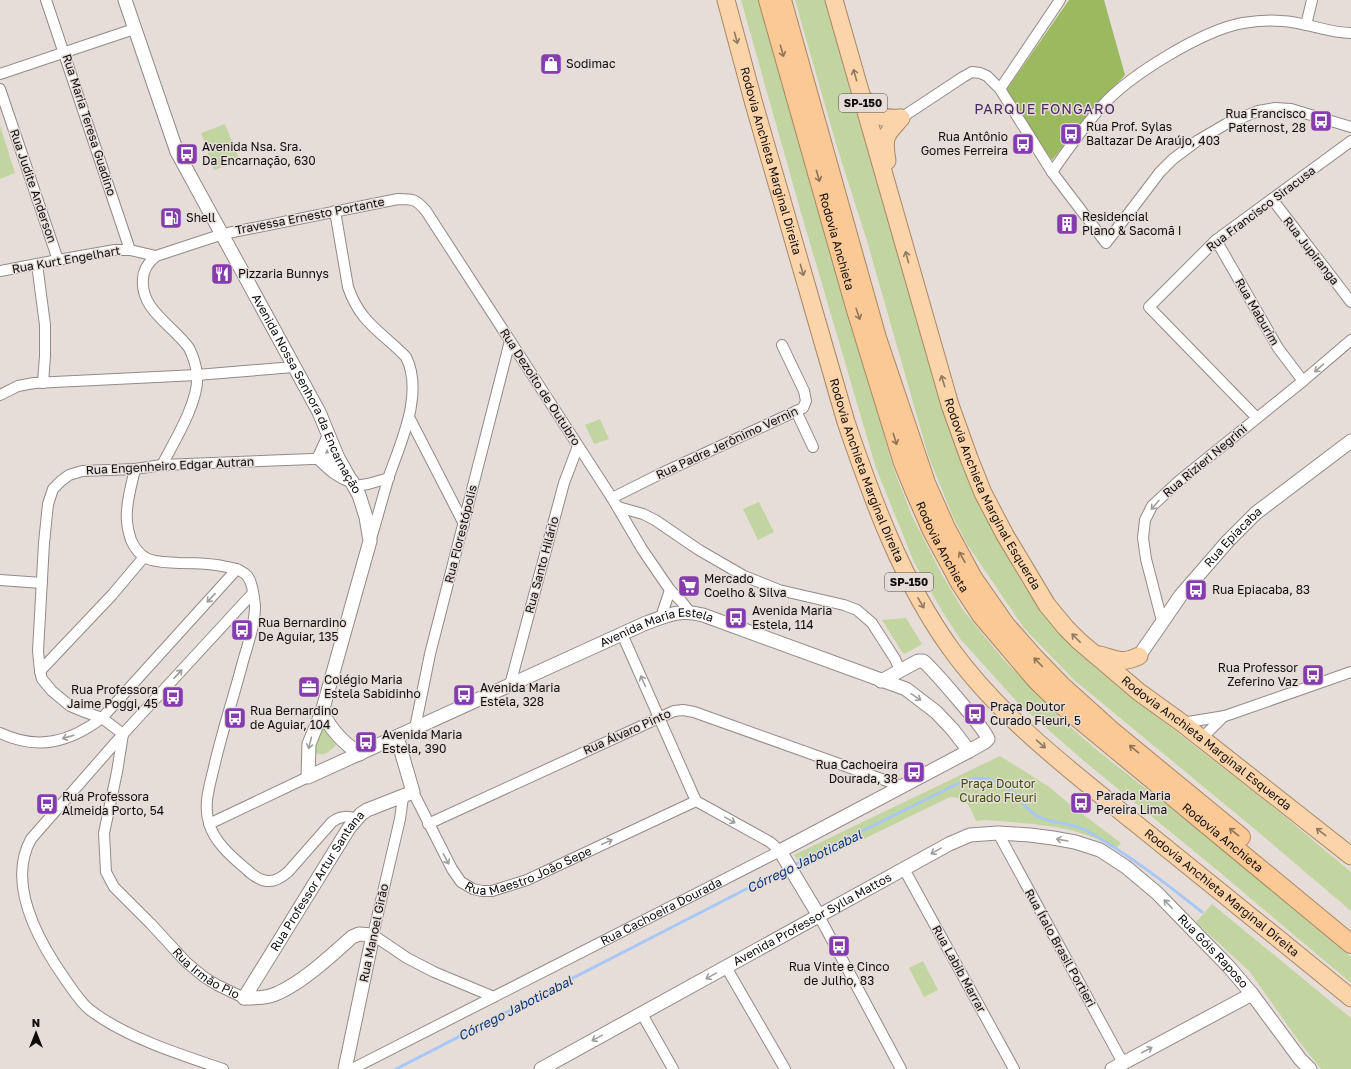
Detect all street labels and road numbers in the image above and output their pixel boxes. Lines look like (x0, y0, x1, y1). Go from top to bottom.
street label: Rua Maria Teresa Guadino (59, 52, 120, 198)
street label: Rodovia Anchieta Marginal Direita (737, 65, 805, 256)
road number: SP-150 (839, 94, 887, 112)
street label: Rua Judite Anderson (7, 127, 60, 245)
street label: Rua Francisco Siracusa (1203, 163, 1318, 255)
street label: Rodovia Anchieta (816, 191, 858, 292)
street label: Travessa Ernesto Portante (234, 194, 386, 237)
street label: Rua Jupiranga (1280, 214, 1343, 288)
street label: Rua Kurt Engelhart (11, 243, 121, 276)
street label: Rua Maburim (1232, 275, 1283, 348)
street label: Avenida Nossa Senhora da Encarnação (249, 291, 365, 496)
street label: Rua Dezoito de Outubro (497, 325, 584, 448)
street label: Rodovia Anchieta Marginal Direita (827, 376, 907, 564)
street label: Rodovia Anchieta Marginal Esquerda (942, 395, 1044, 591)
street label: Rua Padre Jerônimo Vernin (653, 403, 800, 482)
street label: Rua Rizieri Negrini (1159, 421, 1250, 500)
street label: Rua Engenheiro Edgar Autran (85, 454, 255, 477)
street label: Rua Florestópolis (441, 483, 480, 585)
street label: Rodovia Anchieta (913, 498, 973, 594)
street label: Rua Epiacaba (1201, 503, 1264, 570)
street label: Rua Santo Hilário (521, 515, 562, 615)
road number: SP-150 (885, 573, 933, 591)
street label: Avenida Maria Estela (597, 604, 716, 650)
street label: Rodovia Anchieta Marginal Esquerda (1119, 672, 1295, 813)
street label: Rua Álvaro Pinto (581, 705, 673, 758)
street label: Rodovia Anchieta (1179, 799, 1266, 875)
street label: Rua Professor Artur Santana (267, 808, 367, 954)
street label: Rodovia Anchieta Marginal Direita (1141, 825, 1302, 960)
street label: Rua Maestro João Sepe (462, 843, 594, 898)
street label: Avenida Professor Sylla Mattos (730, 869, 894, 969)
street label: Rua Cachoeira Dourada (598, 874, 724, 948)
street label: Rua Manoel Girão (356, 882, 391, 984)
street label: Rua Ítalo Brasil Portieri (1022, 886, 1099, 1009)
street label: Rua Góis Raposo (1175, 911, 1252, 991)
street label: Rua Labib Marrar (929, 922, 990, 1015)
street label: Rua Irmão Pio (170, 944, 242, 1002)

